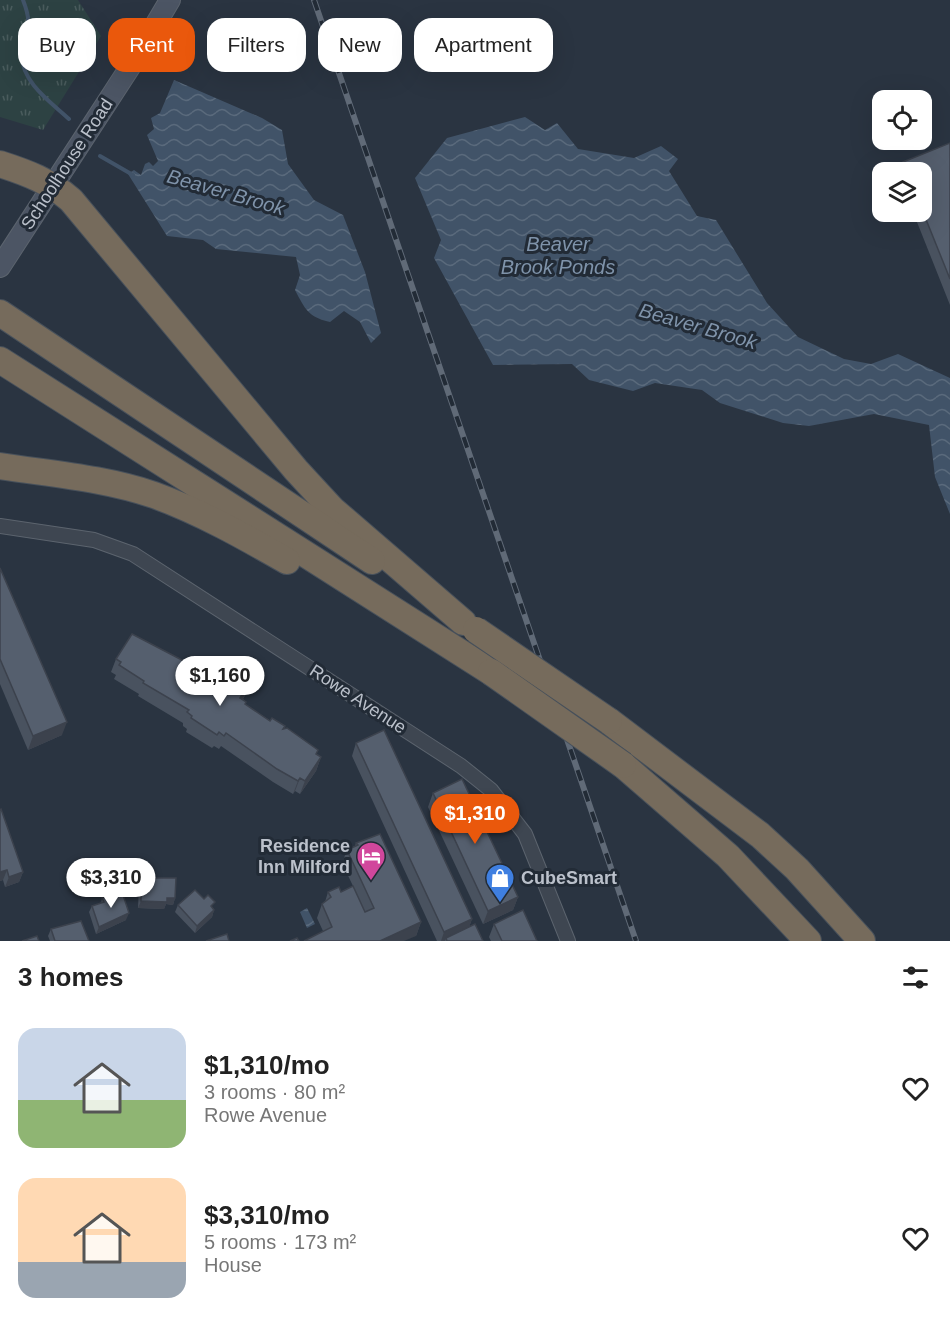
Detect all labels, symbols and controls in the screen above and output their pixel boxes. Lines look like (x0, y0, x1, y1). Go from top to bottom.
chip: Buy (18, 18, 96, 72)
chip: Rent (108, 18, 195, 72)
chip: Filters (207, 18, 306, 72)
chip: New (318, 18, 402, 72)
chip: Apartment (414, 18, 553, 72)
map controls (872, 90, 932, 222)
button: locate (872, 90, 932, 150)
street label: Schoolhouse Road (17, 95, 117, 233)
button: layers (872, 162, 932, 222)
water label: Beaver Brook (165, 165, 288, 220)
water label: Beaver Brook Ponds (501, 233, 615, 278)
water label: Beaver Brook (637, 299, 760, 354)
pin: $1,160 (171, 656, 269, 707)
street label: Rowe Avenue (306, 660, 410, 738)
text: $1,160 (189, 664, 251, 686)
pin: $1,310 (426, 794, 524, 845)
text: $1,310 (444, 802, 506, 824)
place label: Residence Inn Milford (258, 836, 350, 877)
hotel icon: Residence Inn Milford (355, 840, 387, 882)
pin: $3,310 (62, 858, 160, 909)
shop icon: CubeSmart (484, 862, 516, 904)
text: $3,310 (80, 866, 142, 888)
place label: CubeSmart (521, 868, 617, 888)
icon: filters (899, 961, 932, 994)
text: 3 homes (18, 962, 124, 992)
text: $1,310/mo (204, 1050, 330, 1080)
icon: home (66, 1052, 138, 1124)
icon: heart (899, 1072, 932, 1105)
text: 3 rooms · 80 m² (204, 1081, 345, 1103)
text: Rowe Avenue (204, 1104, 327, 1126)
text: $3,310/mo (204, 1200, 330, 1230)
icon: home (66, 1202, 138, 1274)
icon: heart (899, 1222, 932, 1255)
text: 5 rooms · 173 m² (204, 1231, 356, 1253)
text: House (204, 1254, 262, 1276)

